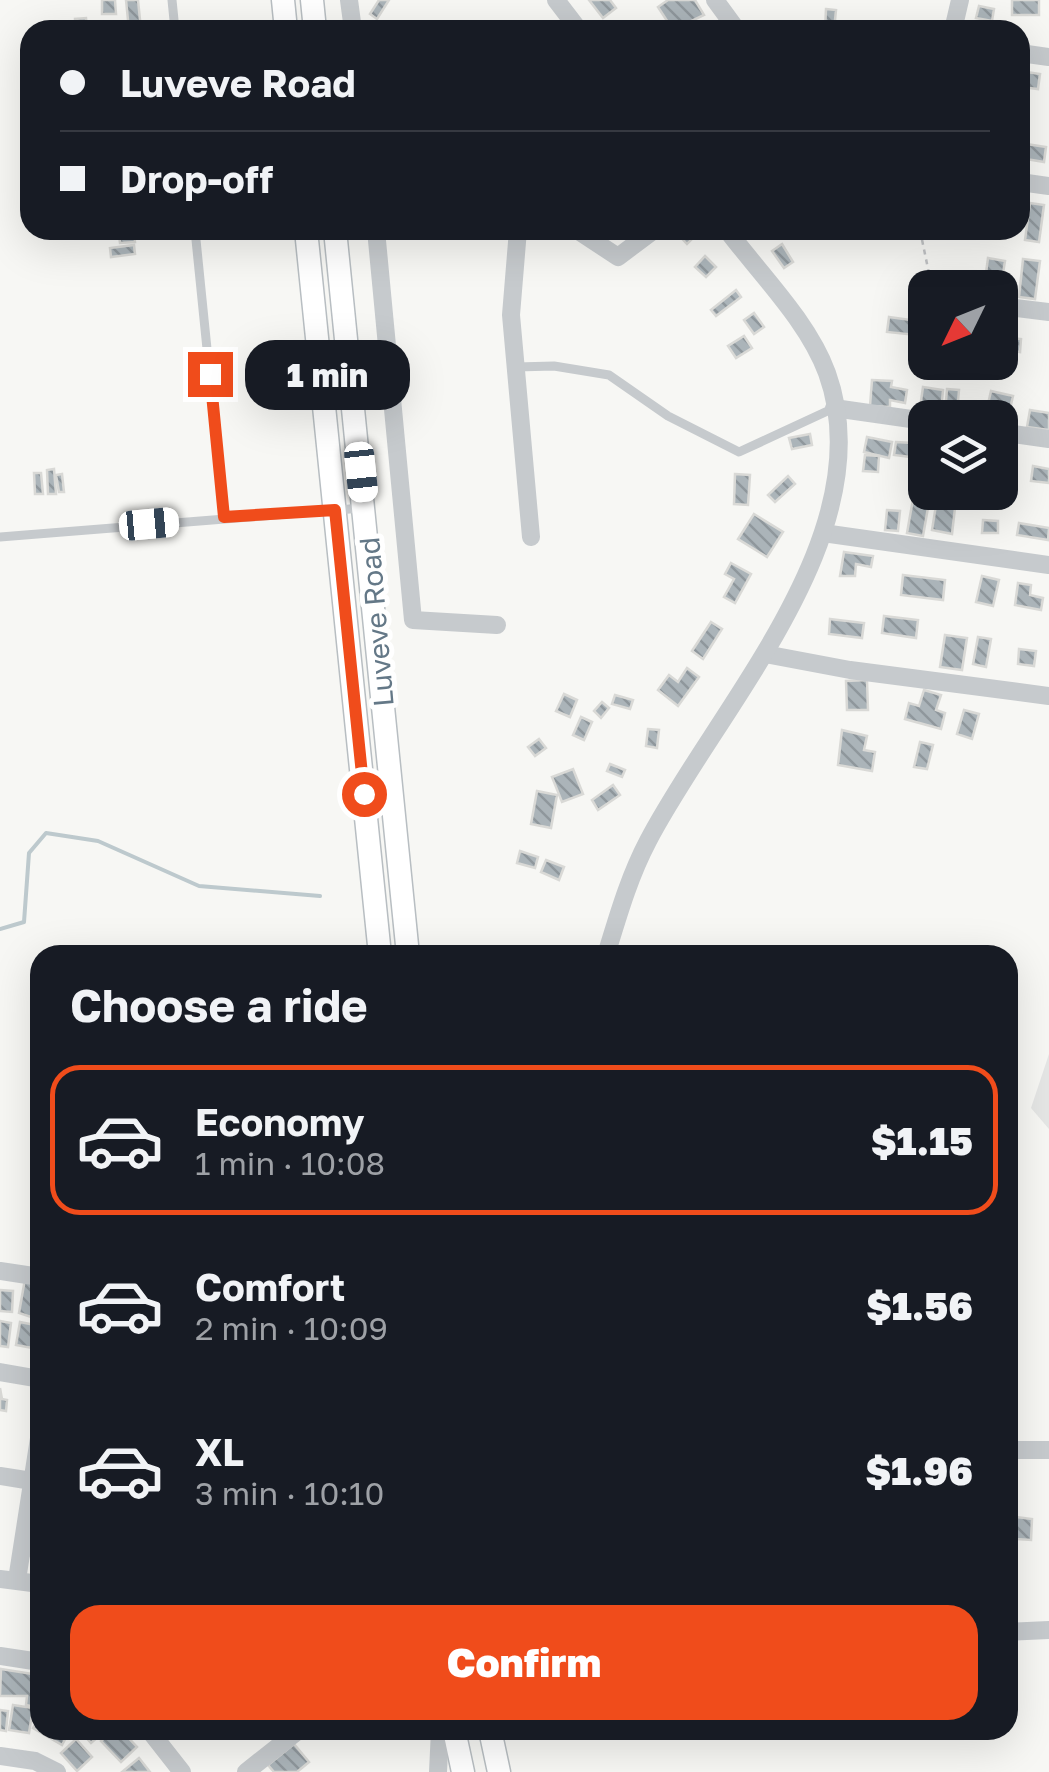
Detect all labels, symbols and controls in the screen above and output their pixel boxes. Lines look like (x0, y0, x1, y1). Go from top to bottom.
text: Luveve Road (120, 60, 356, 105)
text: Drop-off (120, 156, 273, 201)
north arrow (908, 270, 1018, 380)
map controls (908, 270, 1018, 510)
callout: 1 min (245, 339, 410, 409)
route end (188, 352, 233, 397)
text: 1 min (287, 356, 368, 394)
button: layers (908, 400, 1018, 510)
car (343, 441, 379, 503)
car (118, 506, 180, 542)
street label: Luveve Road (352, 536, 400, 708)
route start (342, 772, 387, 817)
text: Choose a ride (70, 978, 368, 1032)
icon: car (75, 1095, 165, 1185)
text: Economy (195, 1099, 364, 1144)
text: $1.15 (871, 1118, 973, 1163)
text: 1 min · 10:08 (195, 1144, 385, 1182)
icon: car (75, 1260, 165, 1350)
text: Comfort (195, 1264, 345, 1309)
text: $1.56 (866, 1283, 973, 1328)
text: 2 min · 10:09 (195, 1309, 388, 1347)
icon: car (75, 1425, 165, 1515)
text: XL (195, 1429, 244, 1474)
text: $1.96 (866, 1448, 973, 1493)
text: 3 min · 10:10 (195, 1474, 384, 1512)
button: Confirm (70, 1605, 978, 1720)

